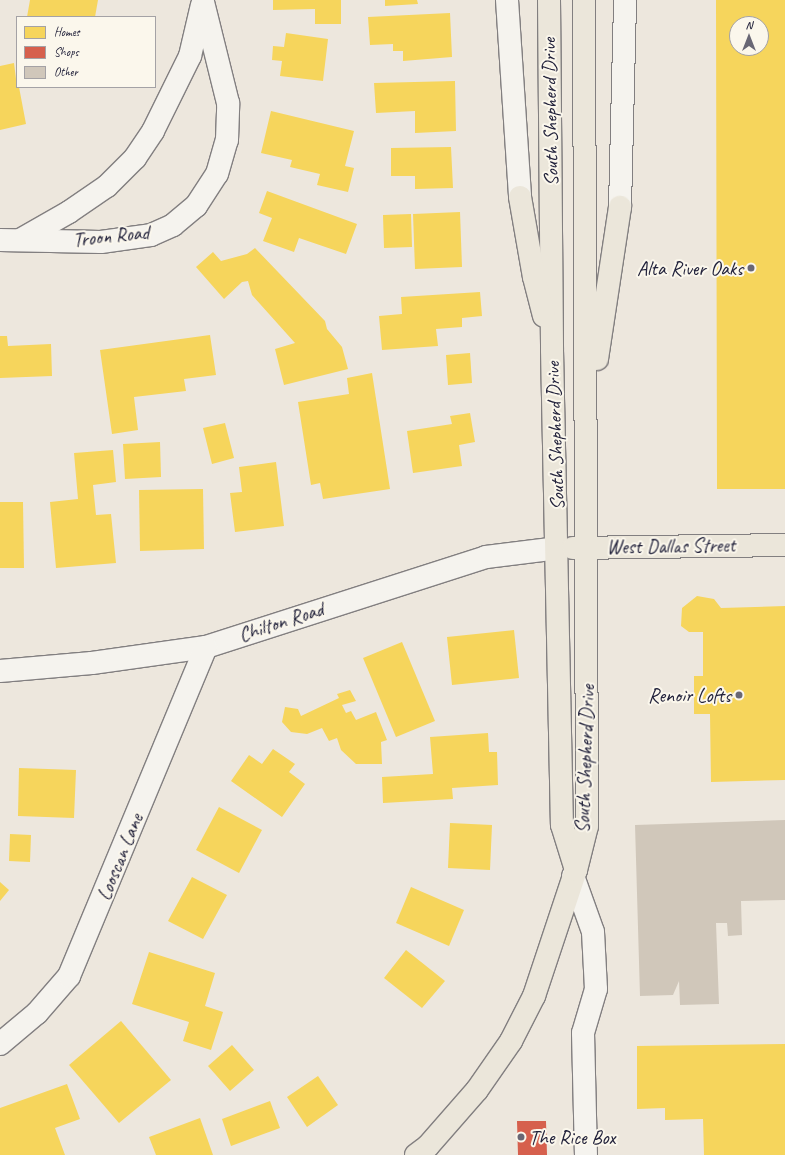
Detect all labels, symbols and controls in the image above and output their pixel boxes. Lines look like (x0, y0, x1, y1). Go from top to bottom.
legend (16, 16, 156, 88)
north arrow (729, 16, 769, 56)
text: N (746, 18, 752, 32)
text: Homes (54, 24, 80, 40)
street label: South Shepherd Drive (537, 37, 563, 187)
text: Shops (54, 44, 79, 60)
text: Other (54, 64, 78, 80)
street label: Troon Road (72, 220, 150, 252)
place label: Alta River Oaks (637, 256, 743, 280)
marker: Alta River Oaks (746, 263, 756, 273)
street label: South Shepherd Drive (540, 361, 570, 511)
street label: West Dallas Street (606, 533, 736, 559)
street label: Chilton Road (236, 597, 326, 647)
place label: Renoir Lofts (648, 683, 731, 707)
street label: South Shepherd Drive (570, 684, 600, 834)
marker: Renoir Lofts (734, 690, 744, 700)
street label: Looscan Lane (92, 810, 148, 904)
place label: The Rice Box (529, 1125, 616, 1149)
marker: The Rice Box (516, 1132, 526, 1142)

